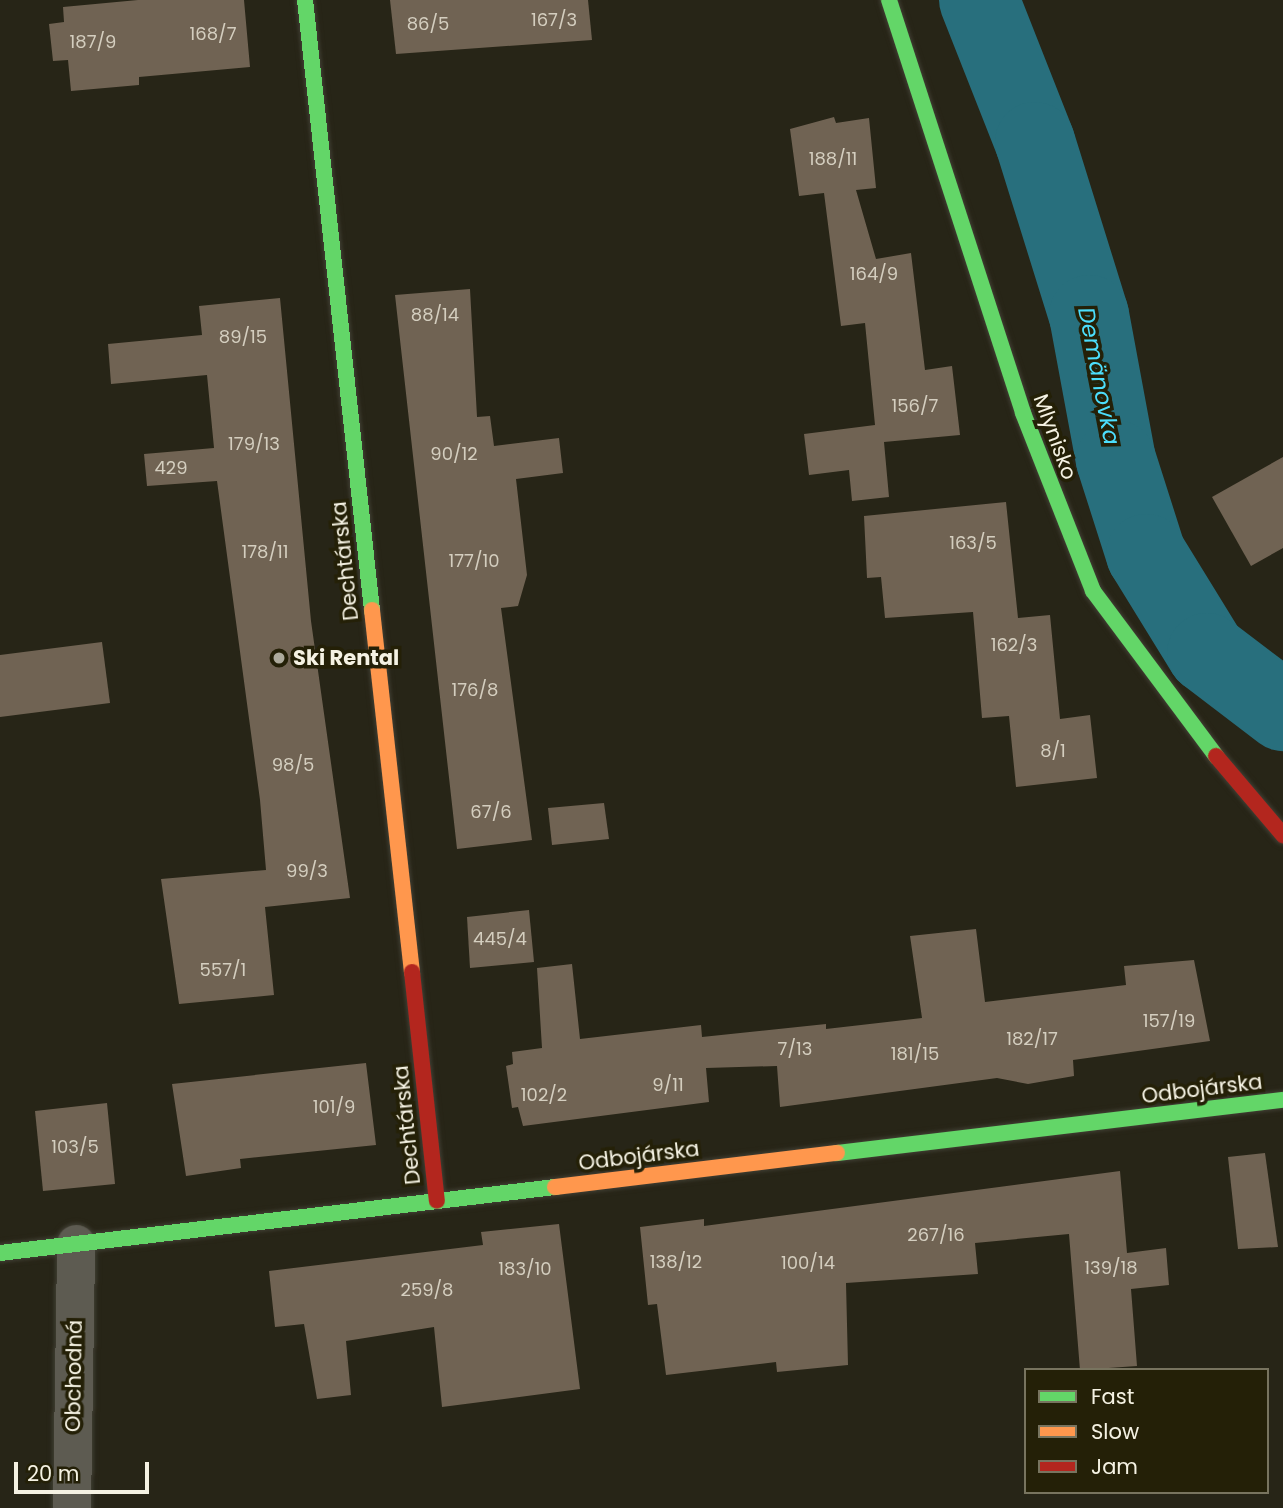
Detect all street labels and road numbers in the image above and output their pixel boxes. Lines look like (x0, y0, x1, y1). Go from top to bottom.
street label: Mlynisko (1028, 391, 1082, 483)
street label: Dechtárska (326, 500, 364, 622)
street label: Dechtárska (388, 1064, 426, 1186)
street label: Odbojárska (1140, 1069, 1264, 1109)
street label: Odbojárska (577, 1136, 701, 1176)
street label: Obchodná (60, 1320, 88, 1432)

